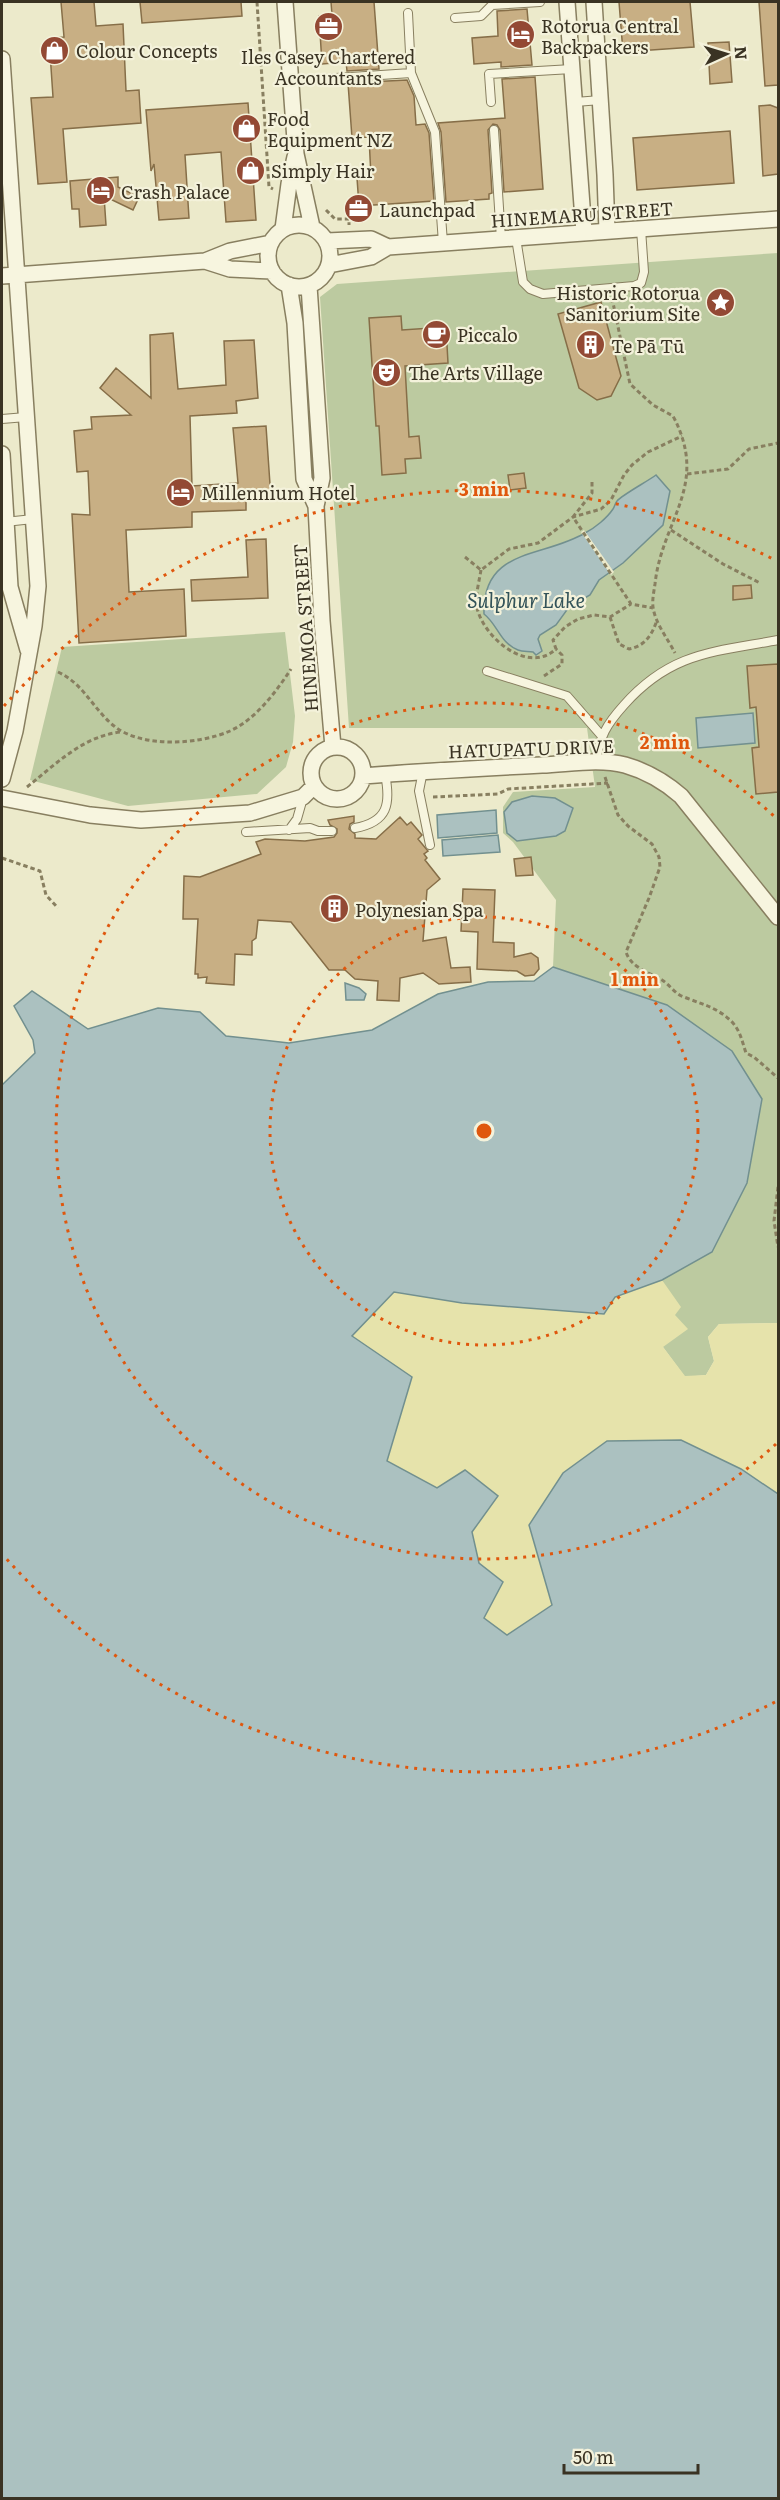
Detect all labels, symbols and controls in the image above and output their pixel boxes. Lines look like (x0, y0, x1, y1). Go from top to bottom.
office icon: Iles Casey Chartered Accountants (312, 11, 344, 43)
place label: Rotorua Central Backpackers (541, 12, 679, 60)
hotel icon: Rotorua Central Backpackers (504, 19, 536, 51)
north arrow (696, 24, 756, 84)
shop icon: Colour Concepts (39, 34, 71, 66)
place label: Colour Concepts (76, 37, 217, 64)
place label: Iles Casey Chartered Accountants (241, 43, 415, 91)
text: N (730, 45, 754, 60)
place label: Food Equipment NZ (267, 105, 393, 153)
shop icon: Food Equipment NZ (230, 112, 262, 144)
shop icon: Simply Hair (234, 154, 266, 186)
place label: Simply Hair (271, 157, 375, 184)
hotel icon: Crash Palace (84, 175, 116, 207)
place label: Crash Palace (121, 178, 230, 205)
office icon: Launchpad (342, 193, 374, 225)
street label: HINEMARU STREET (490, 194, 674, 234)
place label: Launchpad (379, 196, 475, 223)
place label: Historic Rotorua Sanitorium Site (556, 279, 700, 327)
place icon: Historic Rotorua Sanitorium Site (705, 286, 737, 318)
cafe icon: Piccalo (420, 318, 452, 350)
place label: Piccalo (457, 321, 518, 348)
building icon: Te Pā Tū (574, 329, 606, 361)
place label: Te Pā Tū (611, 332, 684, 359)
theatre icon: The Arts Village (371, 356, 403, 388)
place label: The Arts Village (408, 359, 543, 386)
text: 3 min (459, 475, 510, 502)
hotel icon: Millennium Hotel (164, 476, 196, 508)
place label: Millennium Hotel (201, 479, 356, 506)
street label: HINEMOA STREET (286, 543, 324, 713)
water label: Sulphur Lake (467, 584, 585, 614)
text: 2 min (640, 728, 691, 755)
street label: HATUPATU DRIVE (448, 732, 614, 764)
building icon: Polynesian Spa (318, 893, 350, 925)
place label: Polynesian Spa (355, 896, 484, 923)
text: 1 min (611, 965, 660, 992)
centre of rings (474, 1121, 494, 1141)
scale bar (564, 2437, 698, 2475)
text: 50 m (573, 2443, 614, 2470)

